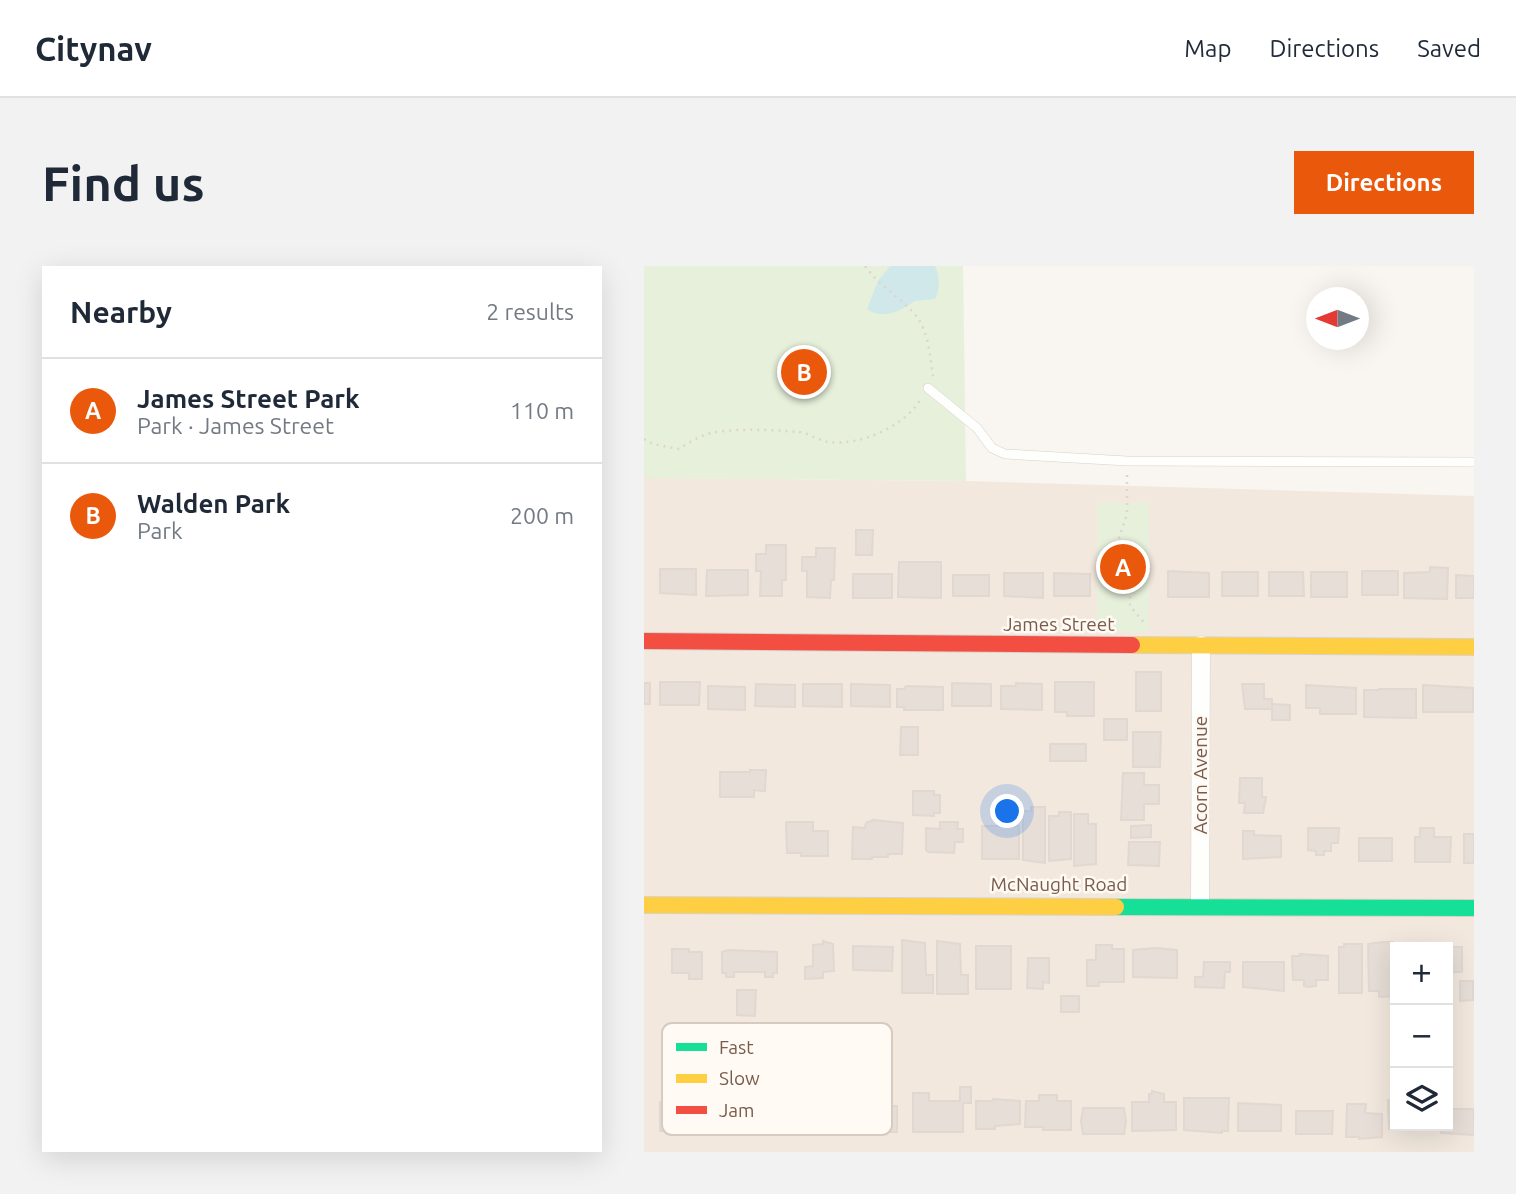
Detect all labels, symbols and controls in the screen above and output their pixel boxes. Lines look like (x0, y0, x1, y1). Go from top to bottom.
text: Citynav (35, 30, 152, 67)
text: Map (1184, 35, 1231, 62)
text: Directions (1269, 35, 1379, 62)
text: Saved (1417, 35, 1481, 62)
button: Directions (1294, 151, 1474, 214)
text: Find us (42, 155, 205, 210)
north arrow (1306, 287, 1369, 350)
text: Nearby (70, 295, 172, 329)
text: 2 results (486, 299, 574, 324)
pin: B (781, 346, 827, 398)
text: James Street Park (137, 384, 360, 413)
text: A (85, 398, 101, 423)
text: 110 m (510, 398, 574, 423)
text: Park · James Street (137, 413, 334, 438)
text: Walden Park (137, 489, 290, 518)
text: B (85, 503, 101, 528)
text: 200 m (510, 503, 574, 528)
text: Park (137, 518, 183, 543)
pin: A (1100, 541, 1146, 593)
street label: James Street (1003, 613, 1115, 635)
street label: Acorn Avenue (1189, 716, 1211, 834)
your location (990, 794, 1024, 828)
street label: McNaught Road (991, 873, 1127, 895)
map controls (1390, 942, 1453, 1131)
button: + (1390, 942, 1453, 1005)
button: − (1390, 1005, 1453, 1068)
legend (662, 1023, 892, 1135)
text: Fast (719, 1036, 754, 1058)
text: Slow (719, 1067, 760, 1089)
button: layers (1390, 1068, 1453, 1131)
text: Jam (719, 1099, 755, 1121)

